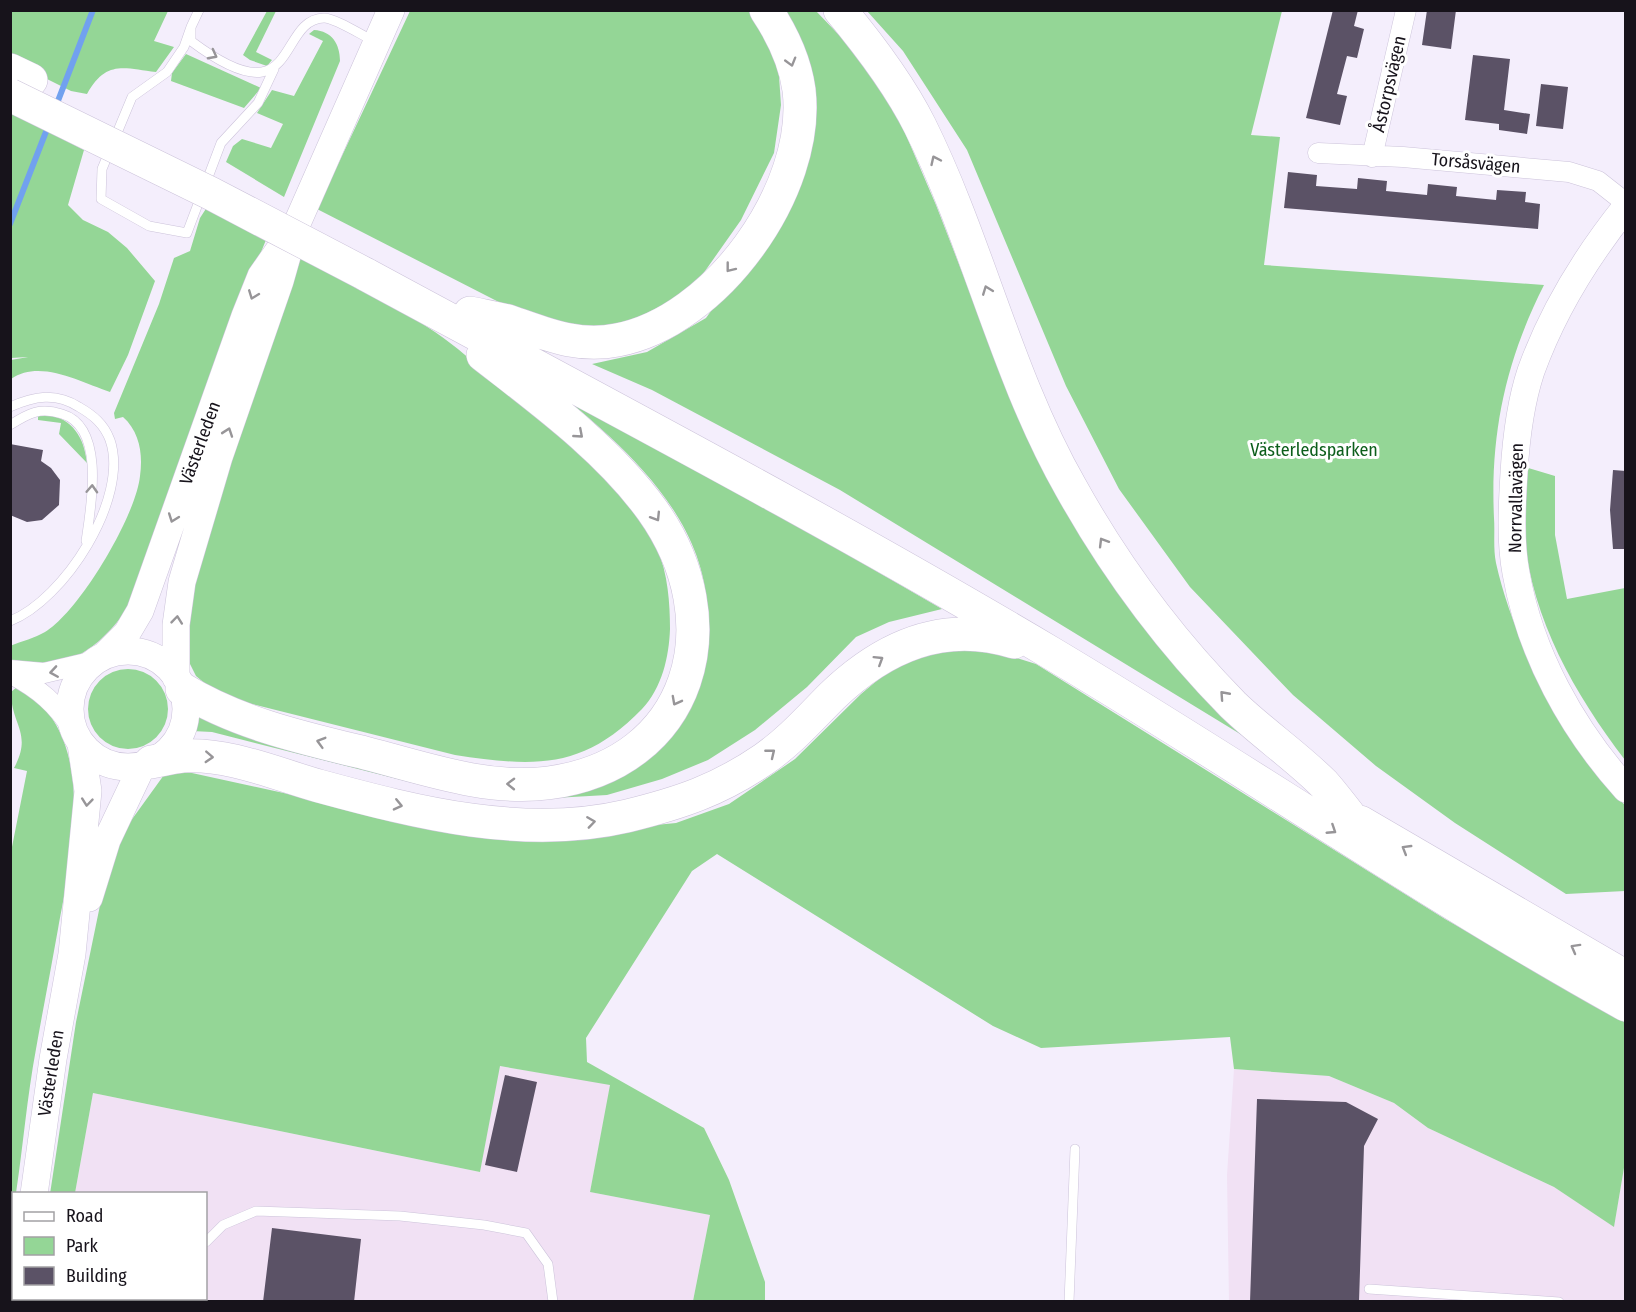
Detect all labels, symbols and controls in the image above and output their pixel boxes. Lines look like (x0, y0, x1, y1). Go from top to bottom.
street label: Åstorpsvägen (1366, 33, 1411, 134)
one-way arrow (207, 48, 217, 59)
one-way arrow (784, 57, 797, 67)
street label: Torsåsvägen (1430, 148, 1522, 178)
one-way arrow (931, 155, 943, 166)
one-way arrow (726, 262, 737, 273)
one-way arrow (982, 285, 995, 296)
one-way arrow (248, 289, 260, 300)
street label: Västerleden (175, 398, 225, 488)
one-way arrow (220, 427, 233, 438)
one-way arrow (572, 427, 583, 438)
park label: Västerledsparken (1250, 439, 1378, 461)
street label: Norrvallavägen (1504, 443, 1528, 553)
one-way arrow (86, 484, 99, 493)
one-way arrow (649, 511, 661, 521)
one-way arrow (167, 512, 180, 523)
one-way arrow (1099, 538, 1110, 548)
one-way arrow (170, 615, 183, 624)
one-way arrow (872, 657, 883, 668)
one-way arrow (49, 665, 58, 677)
one-way arrow (1220, 691, 1231, 701)
one-way arrow (672, 695, 683, 705)
one-way arrow (316, 737, 327, 749)
one-way arrow (764, 749, 775, 760)
one-way arrow (205, 751, 214, 764)
one-way arrow (507, 778, 516, 790)
one-way arrow (81, 797, 94, 807)
one-way arrow (393, 797, 403, 810)
one-way arrow (586, 816, 596, 828)
one-way arrow (1326, 822, 1336, 834)
one-way arrow (1402, 845, 1412, 857)
one-way arrow (1570, 944, 1581, 955)
street label: Västerleden (33, 1028, 69, 1118)
legend (12, 1192, 207, 1300)
text: Road (66, 1205, 103, 1227)
text: Park (66, 1235, 99, 1257)
text: Building (66, 1265, 127, 1287)

